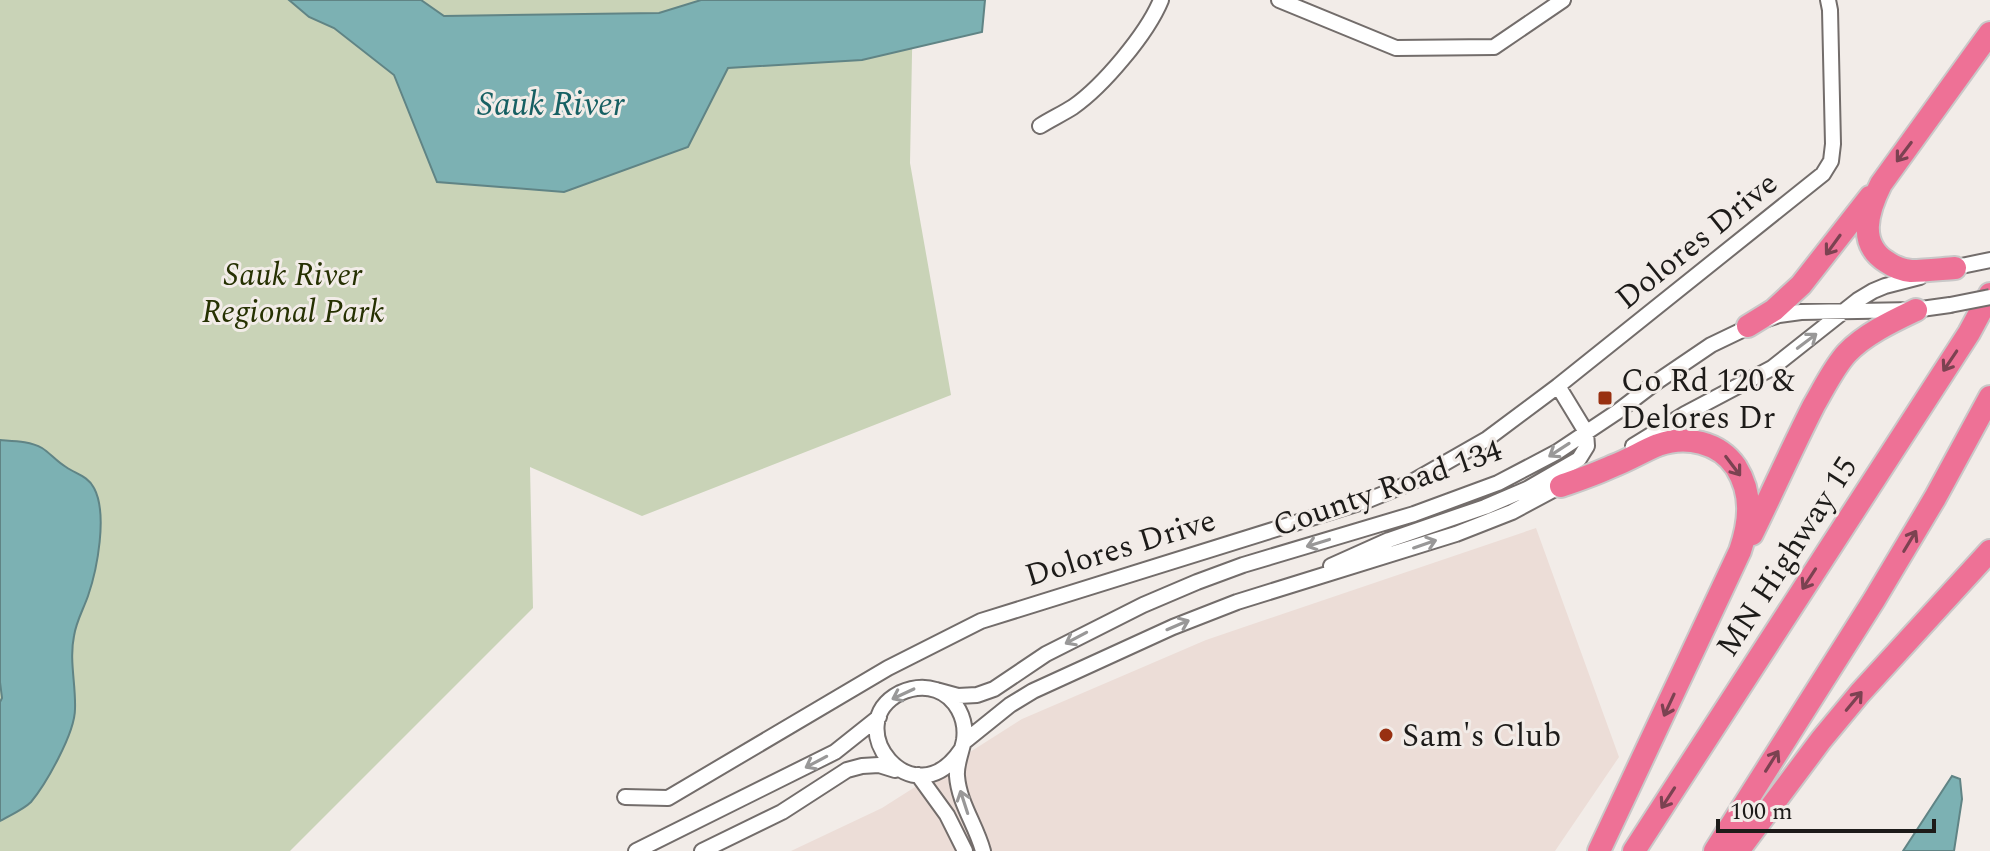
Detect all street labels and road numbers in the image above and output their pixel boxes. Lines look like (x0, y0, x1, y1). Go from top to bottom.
street label: Dolores Drive (1605, 160, 1789, 322)
street label: County Road 134 (1266, 426, 1509, 551)
street label: MN Highway 15 (1704, 447, 1871, 667)
street label: Dolores Drive (1019, 496, 1222, 601)

